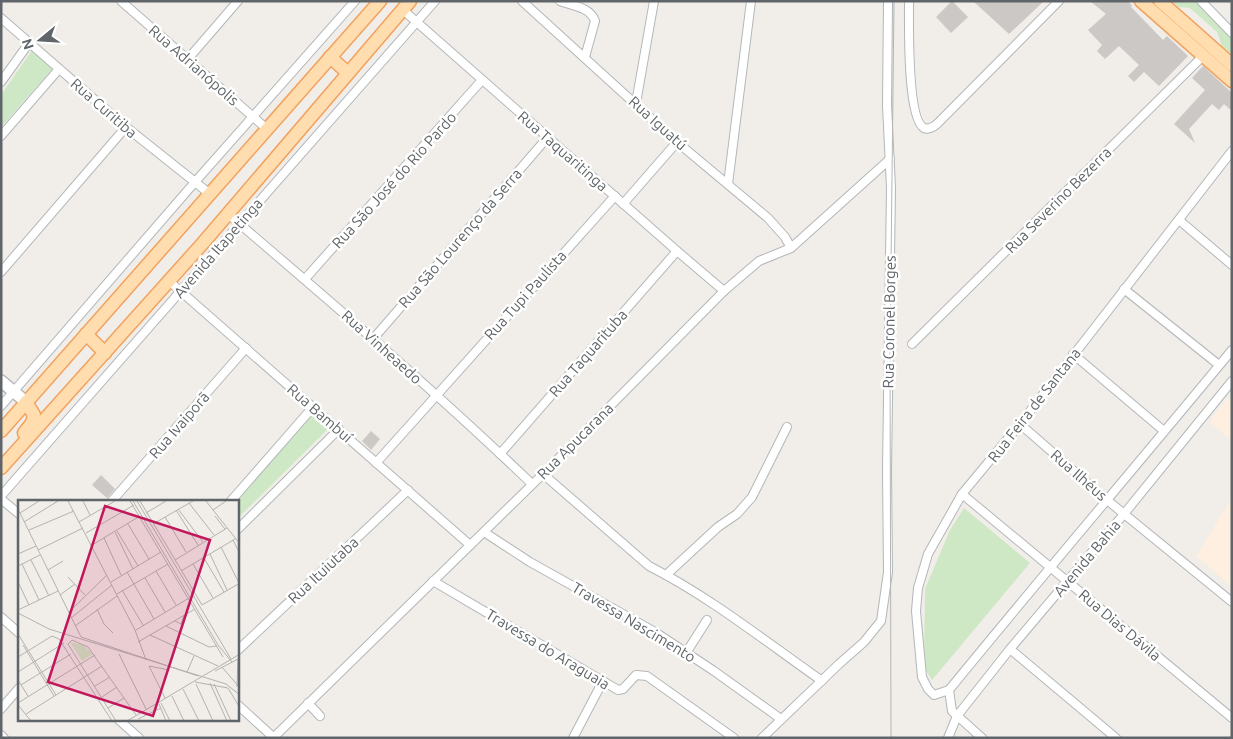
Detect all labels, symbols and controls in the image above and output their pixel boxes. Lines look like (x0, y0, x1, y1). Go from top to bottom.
north arrow (15, 15, 65, 65)
street label: Rua Adrianópolis (146, 21, 242, 109)
text: N (18, 37, 37, 51)
street label: Rua Curitiba (67, 75, 141, 141)
street label: Rua Iguatú (625, 93, 691, 153)
street label: Rua Taquaritinga (515, 107, 611, 195)
street label: Rua São José do Rio Pardo (328, 108, 460, 252)
street label: Rua Severino Bezerra (1002, 144, 1114, 256)
street label: Rua São Lourenço da Serra (395, 165, 525, 311)
street label: Avenida Itapetinga (170, 195, 266, 301)
street label: Rua Tupi Paulista (480, 247, 570, 343)
street label: Rua Coronel Borges (879, 255, 899, 389)
street label: Rua Taquarituba (546, 306, 630, 400)
street label: Rua Vinheaedo (339, 307, 425, 387)
street label: Rua Feira de Santana (984, 345, 1084, 465)
street label: Rua Bambuí (284, 380, 356, 446)
street label: Rua Ivaiporã (146, 388, 212, 462)
street label: Rua Apucarana (533, 399, 617, 483)
street label: Rua Ilhéus (1047, 446, 1111, 504)
inset map (18, 500, 239, 722)
street label: Avenida Bahia (1050, 516, 1124, 600)
street label: Rua Ituiutaba (284, 533, 362, 607)
street label: Travessa Nascimento (569, 578, 699, 666)
street label: Rua Dias Dávila (1076, 586, 1164, 664)
street label: Travessa do Araguaia (483, 605, 613, 693)

